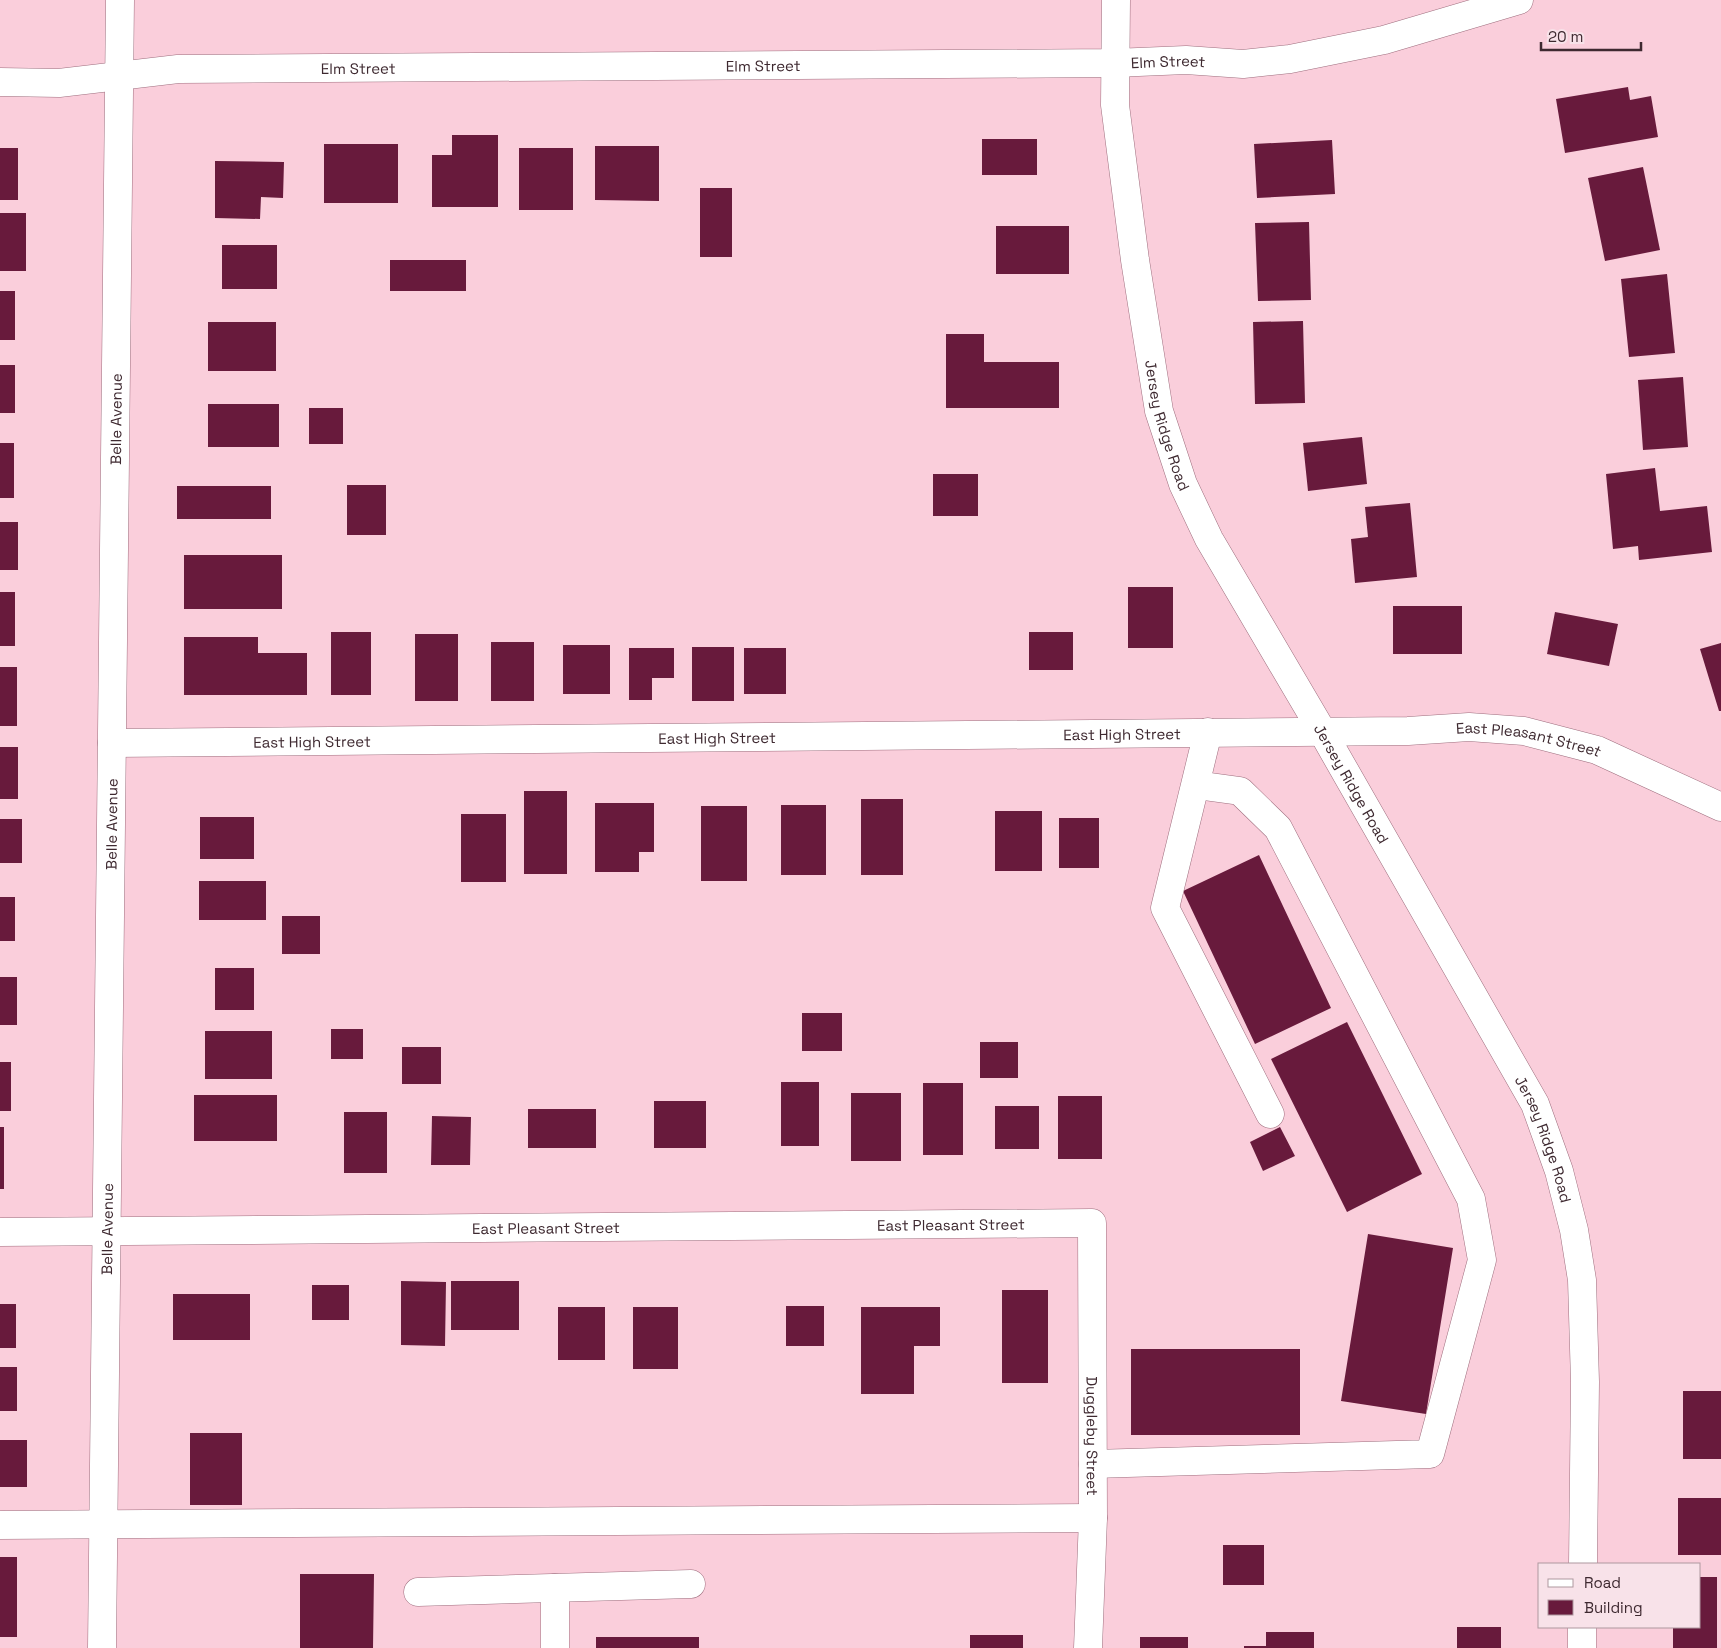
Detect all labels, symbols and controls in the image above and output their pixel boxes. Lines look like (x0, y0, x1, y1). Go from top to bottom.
scale bar (1541, 20, 1641, 52)
text: 20 m (1548, 27, 1583, 46)
street label: Elm Street (1130, 50, 1206, 72)
street label: Elm Street (726, 56, 801, 75)
street label: Elm Street (321, 58, 396, 78)
street label: Jersey Ridge Road (1142, 359, 1194, 494)
street label: Belle Avenue (105, 373, 125, 465)
street label: East Pleasant Street (1455, 717, 1605, 760)
street label: Jersey Ridge Road (1310, 720, 1394, 847)
street label: East High Street (1063, 724, 1181, 744)
street label: East High Street (658, 727, 776, 747)
street label: East High Street (253, 731, 371, 751)
street label: Belle Avenue (101, 778, 121, 870)
street label: Jersey Ridge Road (1511, 1072, 1576, 1204)
street label: Belle Avenue (97, 1183, 117, 1275)
street label: East Pleasant Street (877, 1214, 1025, 1234)
street label: East Pleasant Street (472, 1217, 620, 1238)
street label: Duggleby Street (1083, 1376, 1102, 1496)
legend (1538, 1563, 1701, 1628)
text: Road (1584, 1573, 1621, 1592)
text: Building (1584, 1598, 1643, 1617)

